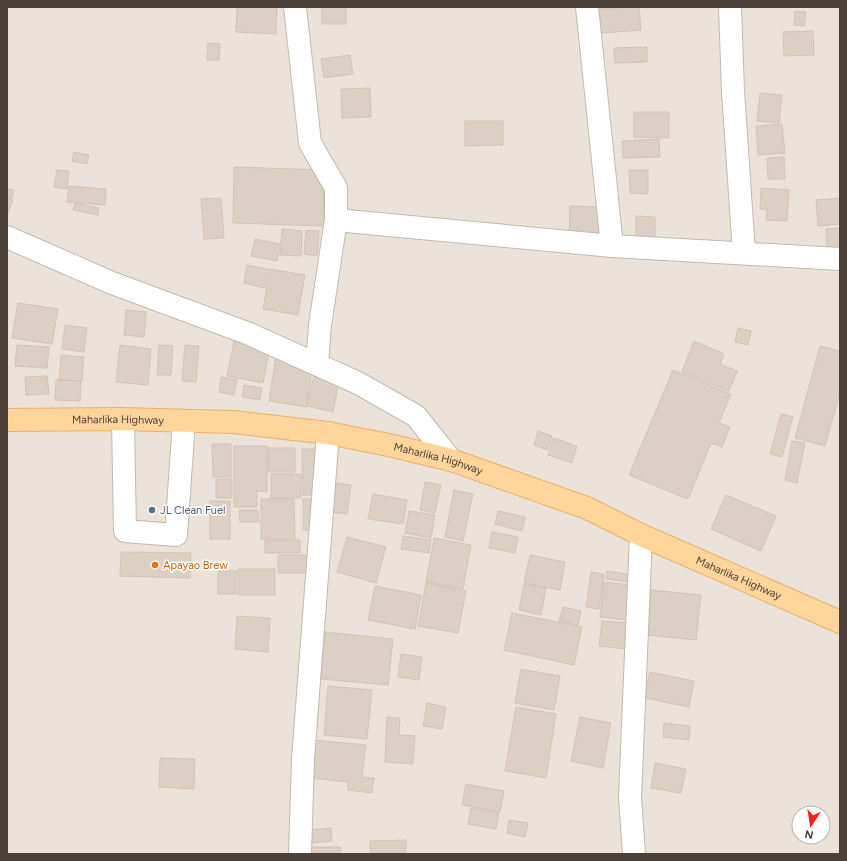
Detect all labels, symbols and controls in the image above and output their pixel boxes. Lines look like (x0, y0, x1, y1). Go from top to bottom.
street label: Maharlika Highway (72, 412, 164, 427)
street label: Maharlika Highway (392, 440, 485, 477)
place label: JL Clean Fuel (160, 504, 225, 517)
marker: JL Clean Fuel (147, 505, 157, 515)
street label: Maharlika Highway (694, 553, 784, 602)
place label: Apayao Brew (163, 559, 228, 572)
marker: Apayao Brew (150, 560, 160, 570)
north arrow (791, 805, 831, 845)
text: N (804, 827, 815, 842)

